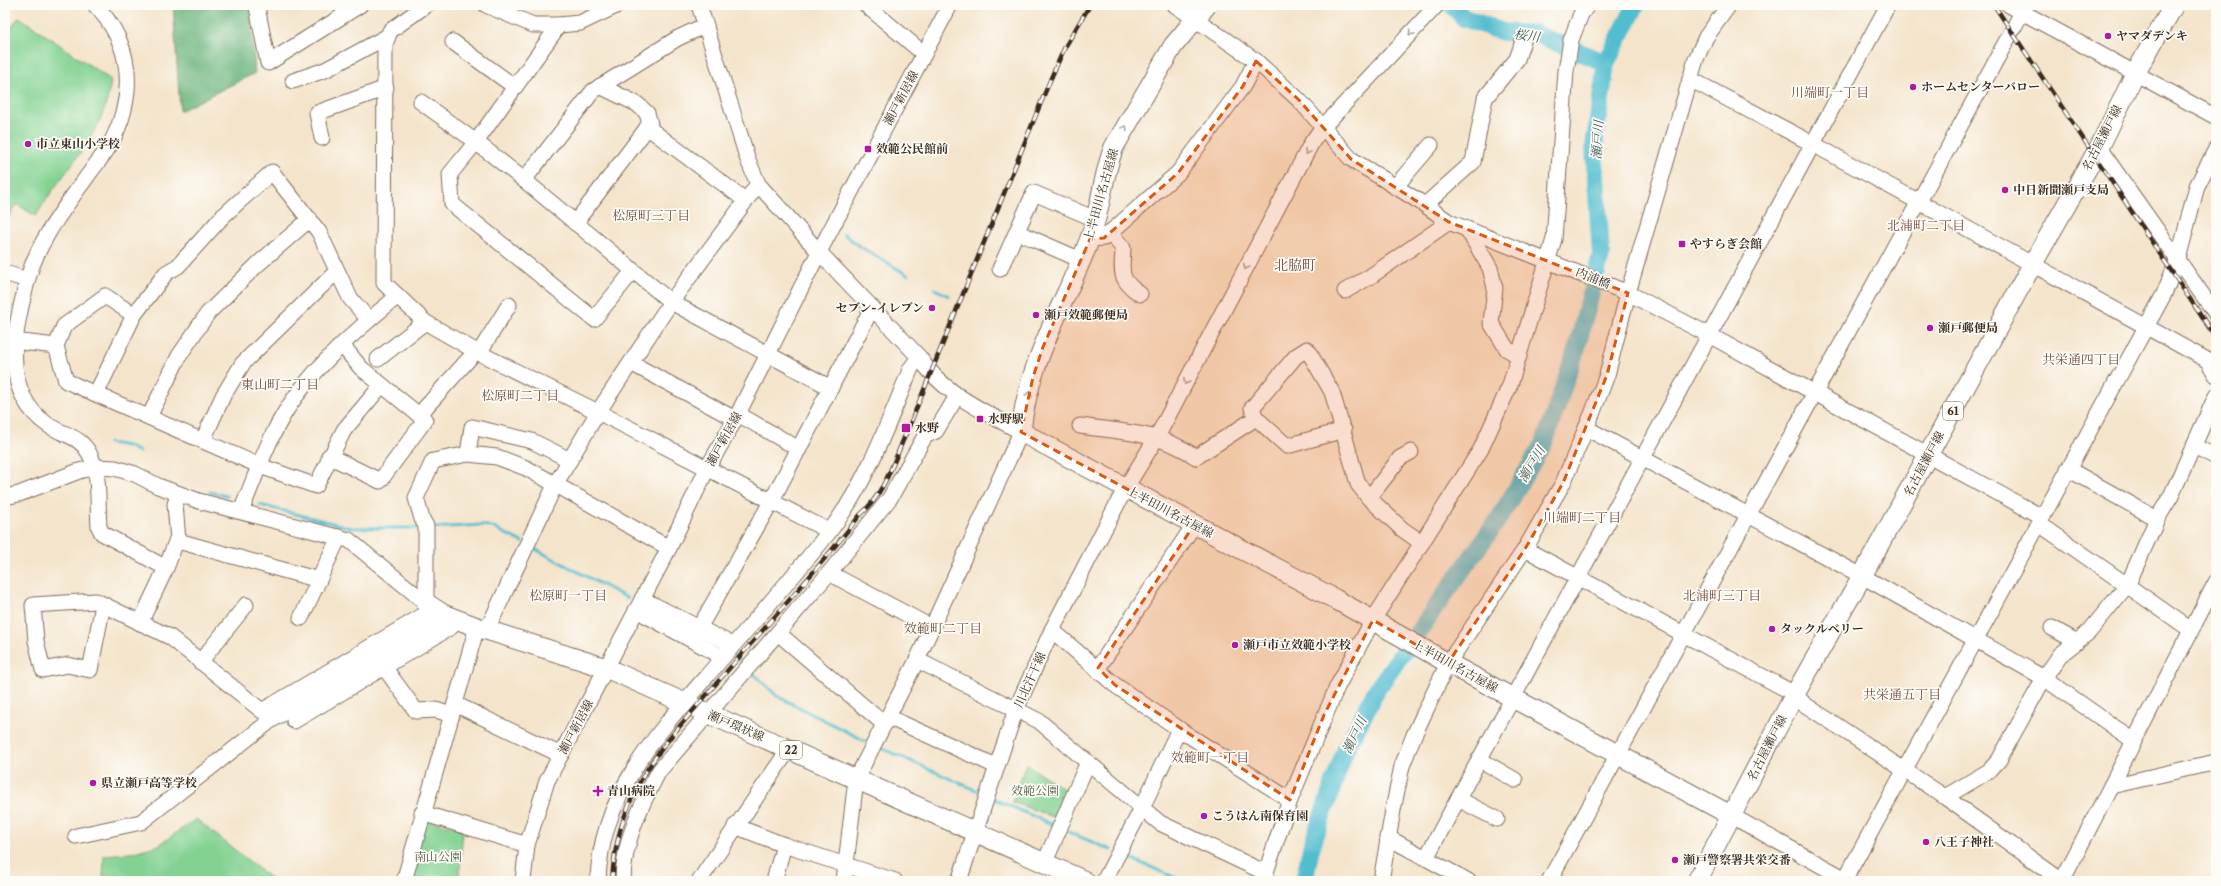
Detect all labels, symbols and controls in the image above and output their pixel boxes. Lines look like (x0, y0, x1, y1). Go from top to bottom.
water label: 桜川 (1513, 25, 1543, 45)
place label: ヤマダデンキ (2116, 28, 2188, 43)
one-way arrow (1409, 29, 1416, 36)
marker: ヤマダデンキ (2103, 31, 2113, 41)
street label: 瀬戸新居線 (880, 68, 921, 128)
place label: ホームセンターバロー (1921, 79, 2040, 94)
marker: ホームセンターバロー (1908, 82, 1918, 92)
district label: 川端町一丁目 (1791, 84, 1869, 100)
street label: 名古屋瀬戸線 (2079, 102, 2125, 173)
water label: 瀬戸川 (1588, 118, 1606, 160)
one-way arrow (1120, 125, 1128, 132)
place label: 市立東山小学校 (36, 136, 120, 151)
marker: 市立東山小学校 (23, 139, 33, 149)
place label: 效範公民館前 (876, 141, 948, 156)
marker: 效範公民館前 (863, 144, 873, 154)
street label: 上半田川名古屋線 (1080, 147, 1121, 243)
one-way arrow (1304, 148, 1311, 155)
place label: 中日新聞瀬戸支局 (2013, 182, 2109, 197)
marker: 中日新聞瀬戸支局 (2000, 185, 2010, 195)
district label: 松原町三丁目 (612, 207, 690, 223)
district label: 北浦町二丁目 (1887, 217, 1965, 233)
place label: やすらぎ会館 (1690, 236, 1762, 251)
marker: やすらぎ会館 (1677, 239, 1687, 249)
district label: 北脇町 (1274, 256, 1316, 274)
one-way arrow (1243, 263, 1251, 270)
street label: 内浦橋 (1574, 264, 1613, 291)
place label: セブン-イレブン (836, 300, 924, 315)
marker: セブン-イレブン (927, 303, 937, 313)
place label: 瀬戸效範郵便局 (1044, 307, 1128, 322)
marker: 瀬戸效範郵便局 (1031, 310, 1041, 320)
place label: 瀬戸郵便局 (1938, 320, 1998, 335)
marker: 瀬戸郵便局 (1925, 323, 1935, 333)
district label: 共栄通四丁目 (2042, 351, 2120, 367)
district label: 東山町二丁目 (241, 376, 319, 392)
one-way arrow (1183, 378, 1190, 385)
district label: 松原町二丁目 (481, 387, 559, 403)
one-way arrow (1024, 391, 1032, 397)
road number: 61 (1943, 402, 1963, 420)
street label: 瀬戸新居線 (702, 409, 745, 469)
place label: 水野駅 (988, 411, 1024, 426)
marker: 水野駅 (975, 414, 985, 424)
place label: 水野 (915, 420, 939, 435)
marker: 水野 (900, 422, 912, 434)
street label: 名古屋瀬戸線 (1900, 428, 1947, 499)
water label: 瀬戸川 (1514, 441, 1549, 485)
street label: 上半田川名古屋線 (1124, 482, 1216, 541)
district label: 川端町二丁目 (1543, 509, 1621, 525)
district label: 松原町一丁目 (529, 587, 607, 603)
district label: 北浦町三丁目 (1683, 587, 1761, 603)
district label: 效範町二丁目 (904, 620, 982, 636)
place label: タックルベリー (1780, 621, 1864, 636)
marker: タックルベリー (1767, 624, 1777, 634)
street label: 上半田川名古屋線 (1410, 636, 1501, 695)
place label: 瀬戸市立效範小学校 (1243, 637, 1351, 652)
marker: 瀬戸市立效範小学校 (1230, 640, 1240, 650)
street label: 川北汗干線 (1010, 649, 1049, 710)
district label: 共栄通五丁目 (1863, 686, 1941, 702)
street label: 瀬戸新居線 (555, 697, 596, 757)
street label: 瀬戸環状線 (706, 707, 767, 744)
water label: 瀬戸川 (1338, 712, 1371, 756)
street label: 名古屋瀬戸線 (1744, 712, 1790, 783)
road number: 22 (780, 741, 802, 759)
district label: 效範町一丁目 (1171, 749, 1249, 765)
place label: 県立瀬戸高等学校 (101, 775, 197, 790)
marker: 県立瀬戸高等学校 (88, 778, 98, 788)
place label: 青山病院 (607, 783, 655, 798)
park label: 效範公園 (1011, 783, 1059, 798)
marker: 青山病院 (592, 785, 604, 797)
place label: こうはん南保育園 (1212, 808, 1308, 823)
marker: こうはん南保育園 (1199, 811, 1209, 821)
place label: 八王子神社 (1934, 834, 1994, 849)
marker: 八王子神社 (1921, 837, 1931, 847)
park label: 南山公園 (414, 849, 462, 864)
place label: 瀬戸警察署共栄交番 (1683, 852, 1791, 867)
marker: 瀬戸警察署共栄交番 (1670, 855, 1680, 865)

